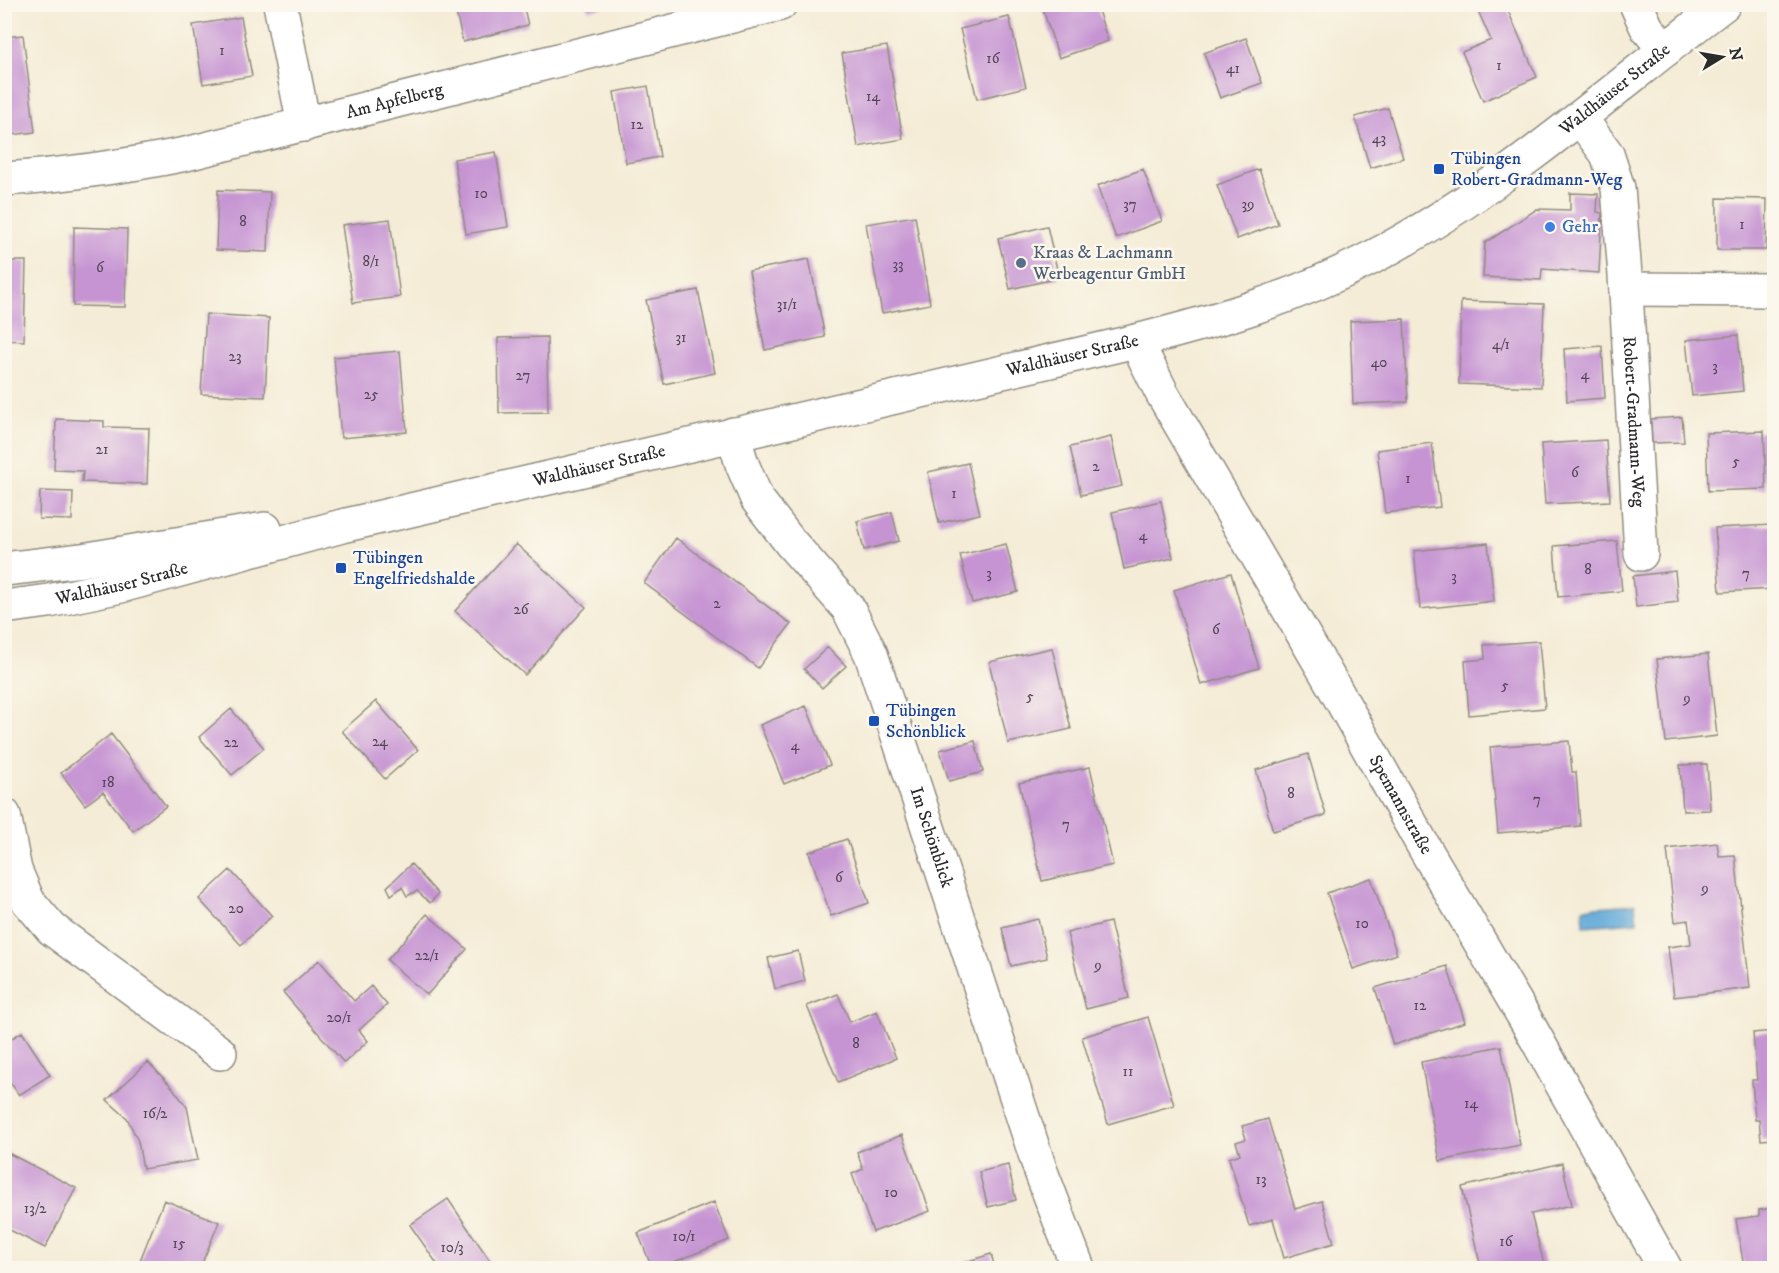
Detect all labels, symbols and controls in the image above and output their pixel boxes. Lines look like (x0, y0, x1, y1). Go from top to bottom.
north arrow (1692, 27, 1752, 87)
street label: Waldhäuser Straße (1554, 39, 1675, 141)
house number: 1 (219, 41, 225, 60)
text: N (1725, 46, 1747, 63)
house number: 16 (986, 49, 1001, 68)
house number: 1 (1496, 56, 1502, 75)
house number: 41 (1226, 59, 1240, 78)
street label: Am Apfelberg (344, 78, 446, 124)
house number: 14 (866, 87, 880, 106)
house number: 12 (631, 115, 644, 134)
house number: 43 (1372, 129, 1386, 148)
place label: Tübingen Robert-Gradmann-Weg (1451, 148, 1623, 191)
marker: Tübingen Robert-Gradmann-Weg (1432, 162, 1446, 176)
house number: 10 (474, 184, 488, 203)
house number: 37 (1123, 195, 1137, 214)
house number: 39 (1241, 195, 1255, 214)
house number: 8 (239, 212, 247, 231)
house number: 1 (1739, 215, 1745, 234)
place label: Gehr (1562, 216, 1598, 238)
marker: Gehr (1543, 220, 1557, 234)
place label: Kraas & Lachmann Werbeagentur GmbH (1032, 242, 1186, 285)
house number: 8/1 (362, 252, 380, 271)
house number: 33 (892, 255, 904, 274)
marker: Kraas & Lachmann Werbeagentur GmbH (1014, 256, 1028, 270)
house number: 6 (96, 258, 105, 277)
house number: 31/1 (777, 295, 797, 314)
house number: 31 (675, 328, 687, 347)
street label: Waldhäuser Straße (1003, 330, 1141, 382)
house number: 4/1 (1492, 335, 1510, 354)
street label: Robert-Gradmann-Weg (1618, 336, 1649, 508)
house number: 23 (229, 347, 241, 366)
house number: 40 (1371, 353, 1387, 372)
house number: 3 (1712, 357, 1718, 376)
house number: 4 (1581, 365, 1590, 384)
house number: 27 (516, 366, 531, 385)
house number: 25 (364, 385, 379, 404)
house number: 21 (96, 440, 108, 459)
street label: Waldhäuser Straße (530, 440, 668, 492)
house number: 5 (1732, 452, 1740, 471)
house number: 2 (1092, 457, 1100, 476)
house number: 6 (1571, 463, 1580, 482)
house number: 1 (1405, 469, 1411, 488)
house number: 1 (951, 484, 957, 503)
house number: 4 (1139, 526, 1148, 545)
place label: Tübingen Engelfriedshalde (353, 547, 475, 590)
street label: Waldhäuser Straße (53, 557, 190, 611)
house number: 8 (1584, 560, 1592, 579)
marker: Tübingen Engelfriedshalde (334, 561, 348, 575)
house number: 3 (986, 564, 992, 583)
house number: 7 (1742, 564, 1750, 583)
house number: 3 (1451, 567, 1457, 586)
house number: 2 (713, 594, 721, 613)
house number: 26 (513, 600, 530, 619)
house number: 6 (1212, 620, 1221, 639)
house number: 5 (1501, 676, 1509, 695)
house number: 5 (1026, 687, 1034, 706)
house number: 9 (1682, 689, 1691, 708)
place label: Tübingen Schönblick (886, 700, 966, 743)
marker: Tübingen Schönblick (867, 714, 881, 728)
house number: 24 (372, 732, 388, 751)
house number: 22 (224, 733, 239, 752)
house number: 4 (791, 736, 800, 755)
street label: Spemannstraße (1364, 751, 1437, 859)
house number: 18 (101, 773, 115, 792)
street label: Im Schönblick (904, 784, 958, 891)
house number: 8 (1287, 784, 1295, 803)
house number: 7 (1533, 790, 1541, 809)
house number: 7 (1062, 815, 1070, 834)
house number: 6 (835, 868, 844, 887)
house number: 9 (1700, 879, 1709, 898)
house number: 20 (228, 899, 244, 918)
house number: 10 (1355, 914, 1369, 933)
house number: 22/1 (415, 946, 439, 965)
house number: 9 (1093, 956, 1102, 975)
house number: 12 (1414, 996, 1427, 1015)
house number: 20/1 (326, 1008, 352, 1027)
house number: 8 (852, 1034, 860, 1053)
house number: 11 (1122, 1062, 1134, 1081)
house number: 14 (1464, 1094, 1478, 1113)
house number: 16/2 (143, 1104, 168, 1123)
house number: 13 (1255, 1170, 1267, 1189)
house number: 10 (884, 1183, 898, 1202)
house number: 13/2 (24, 1199, 47, 1218)
house number: 10/1 (672, 1227, 696, 1246)
house number: 16 (1499, 1232, 1514, 1251)
house number: 15 (173, 1234, 186, 1253)
house number: 10/3 (440, 1238, 464, 1257)

